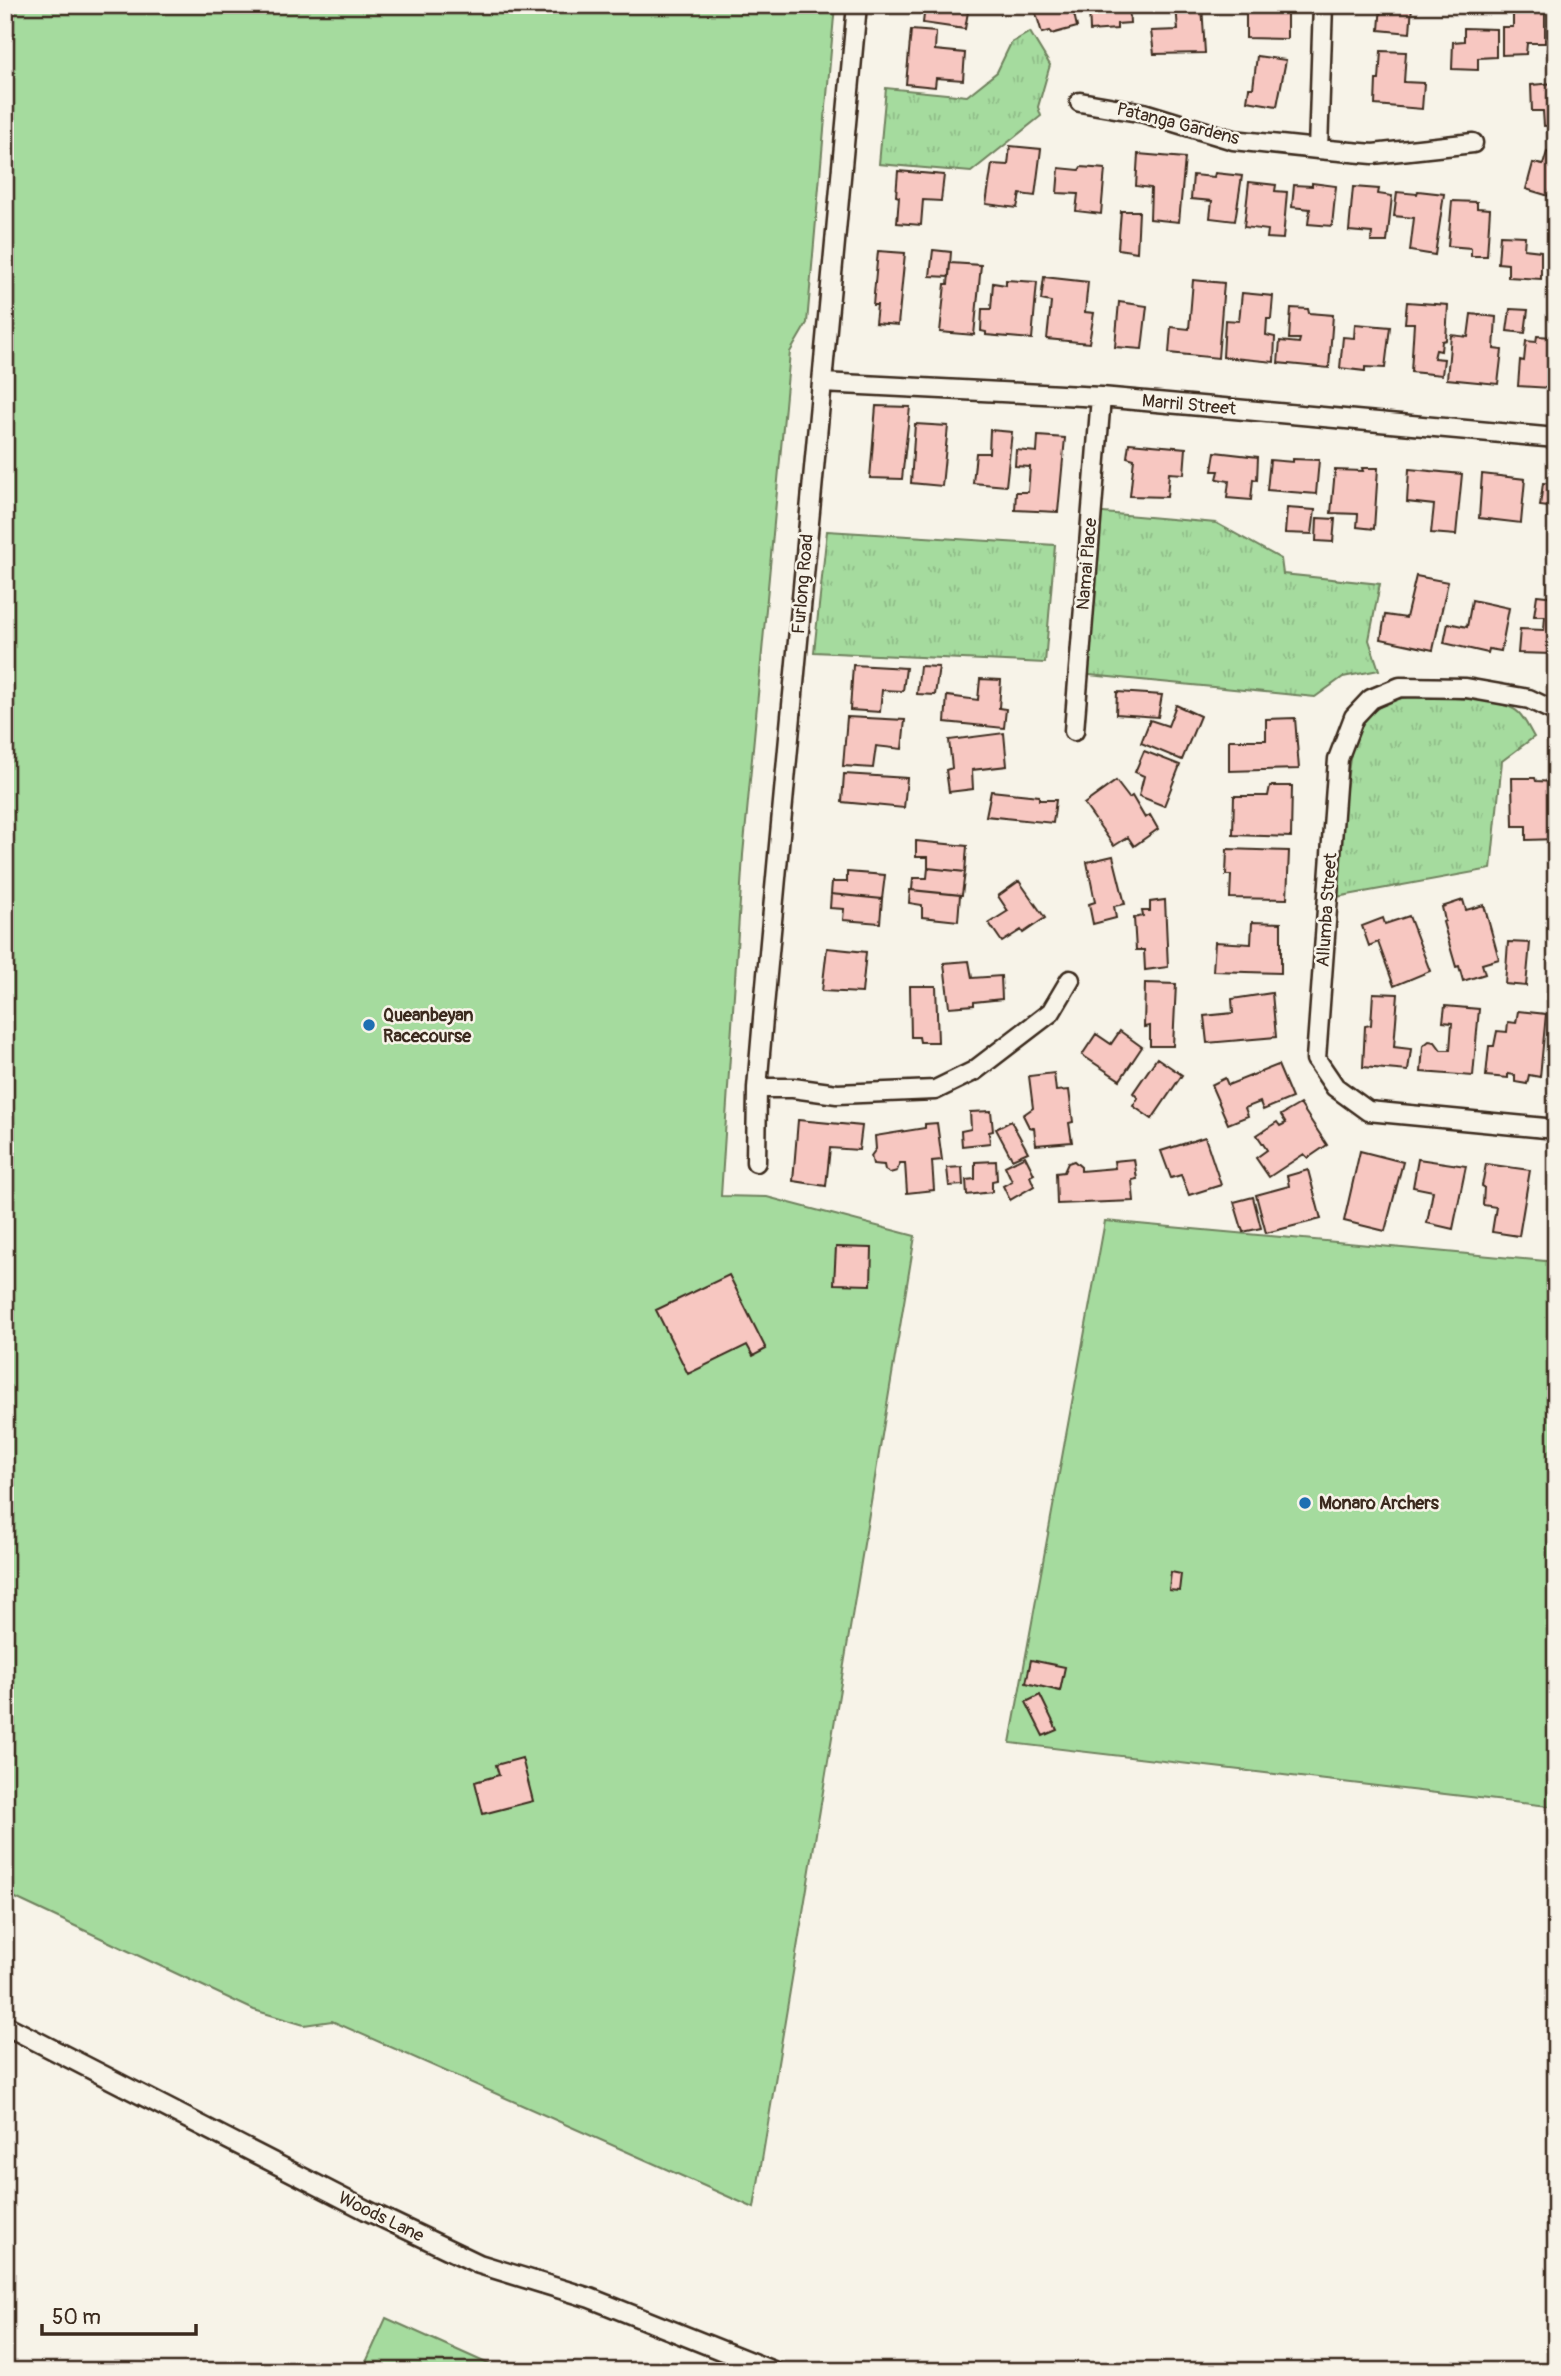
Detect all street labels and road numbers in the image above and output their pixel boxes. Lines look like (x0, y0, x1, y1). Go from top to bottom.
street label: Patanga Gardens (1114, 98, 1242, 150)
street label: Marril Street (1141, 389, 1238, 421)
street label: Namai Place (1072, 517, 1103, 611)
street label: Furlong Road (787, 533, 819, 635)
street label: Allumba Street (1312, 851, 1343, 968)
street label: Woods Lane (334, 2186, 428, 2248)

